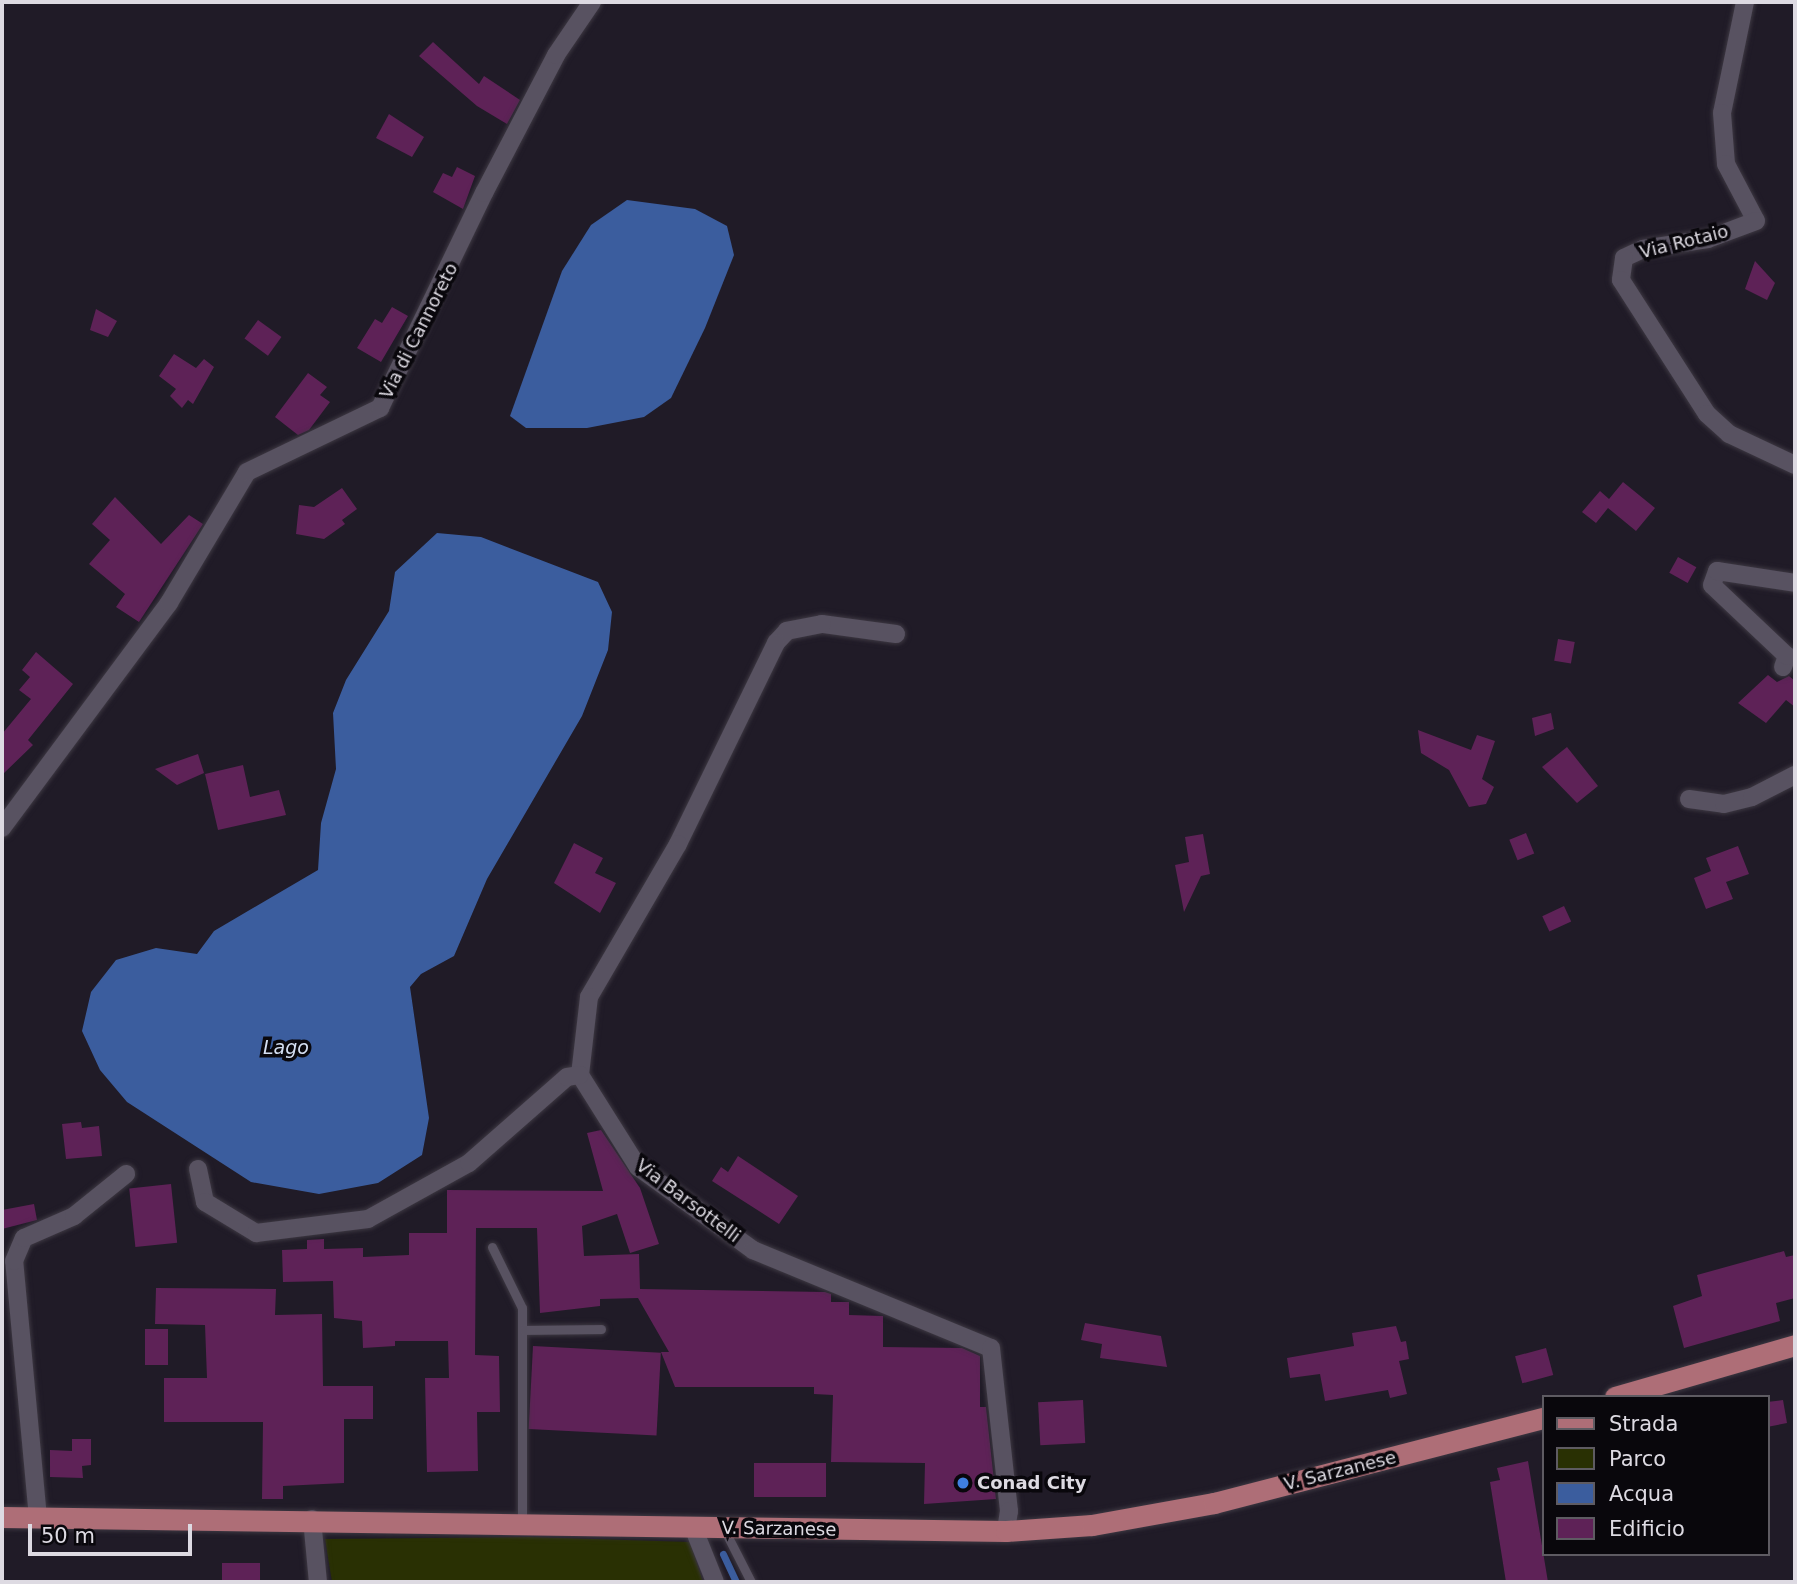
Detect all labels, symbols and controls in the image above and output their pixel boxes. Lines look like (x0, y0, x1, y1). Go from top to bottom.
street label: Via Rotaio (1637, 221, 1731, 263)
street label: Via di Cannoreto (375, 260, 463, 402)
water label: Lago (263, 1037, 309, 1059)
street label: Via Barsottelli (632, 1155, 744, 1247)
legend (1542, 1395, 1769, 1556)
text: Strada (1609, 1412, 1678, 1436)
street label: V. Sarzanese (1282, 1447, 1398, 1495)
text: Parco (1609, 1447, 1666, 1471)
place label: Conad City (977, 1472, 1086, 1494)
marker: Conad City (955, 1475, 971, 1491)
text: Acqua (1609, 1482, 1674, 1506)
scale bar (32, 1510, 196, 1554)
street label: V. Sarzanese (721, 1517, 837, 1541)
text: Edificio (1609, 1517, 1685, 1541)
text: 50 m (41, 1524, 95, 1548)

